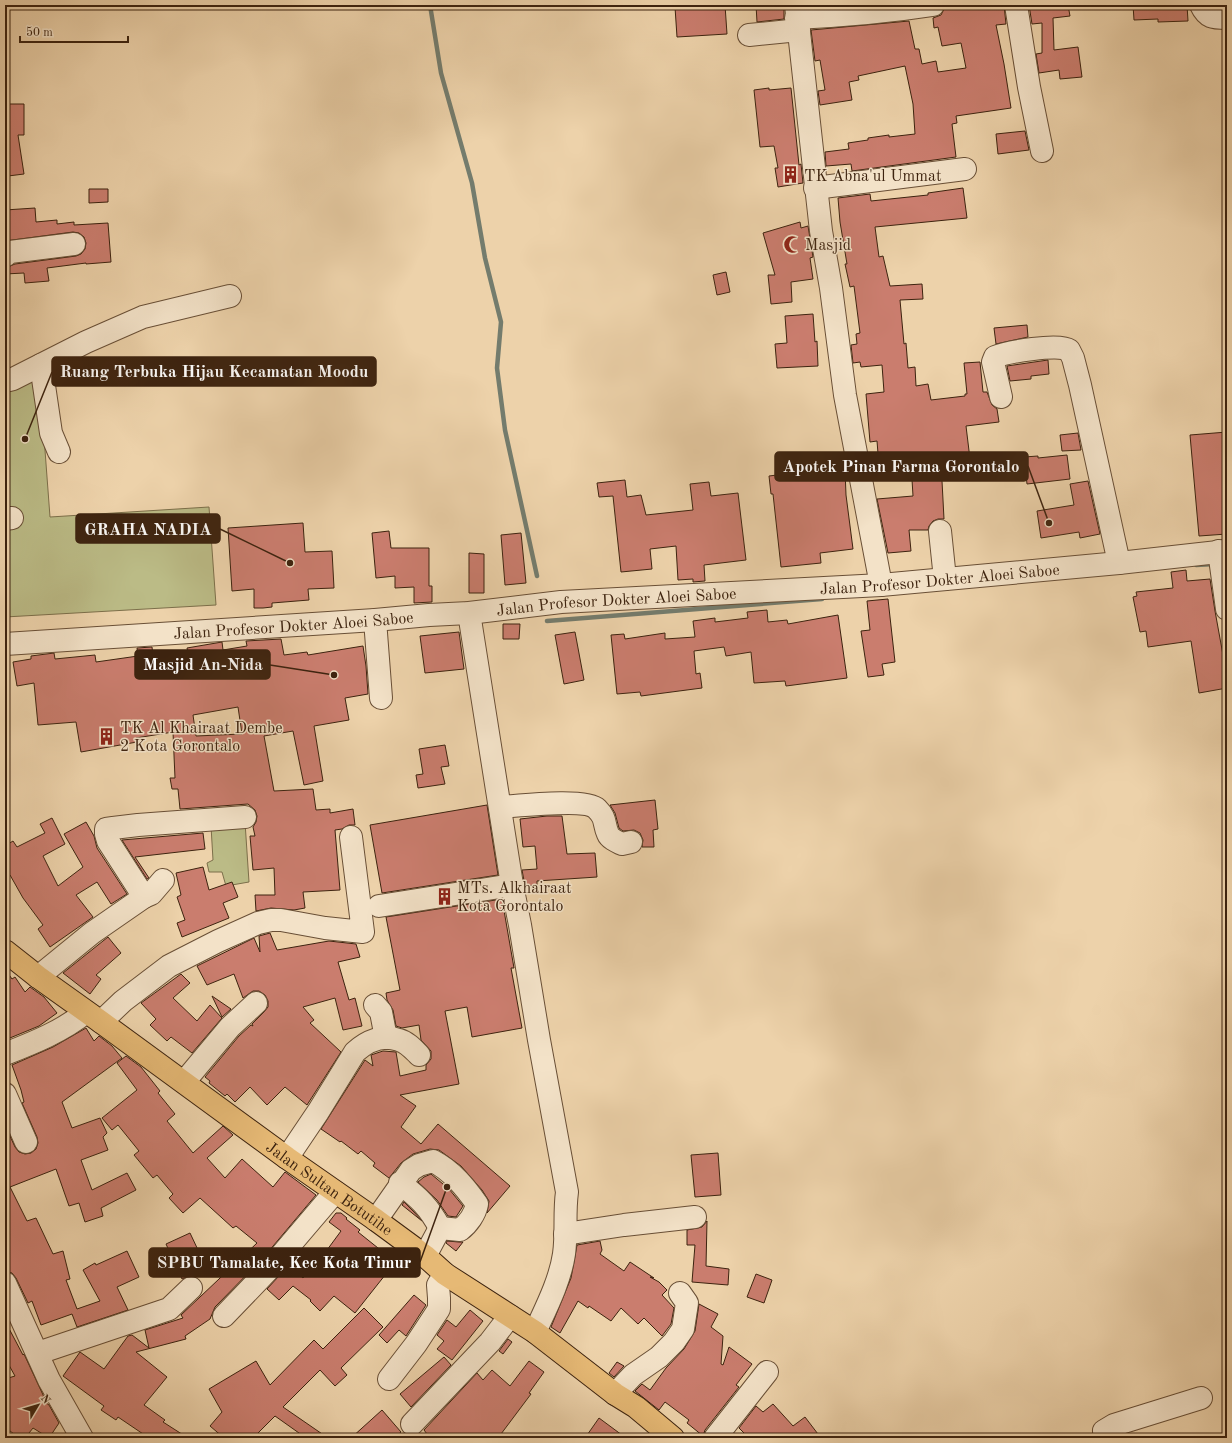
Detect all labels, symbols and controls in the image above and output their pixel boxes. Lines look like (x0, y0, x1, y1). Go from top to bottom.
scale bar (20, 18, 128, 44)
text: 50 m (26, 26, 53, 39)
building icon: TK Abna'ul Ummat (781, 165, 801, 185)
place label: TK Abna'ul Ummat (804, 169, 942, 185)
mosque icon: Masjid (782, 234, 802, 254)
place label: Masjid (805, 238, 851, 254)
callout: Ruang Terbuka Hijau Kecamatan Moodu (52, 357, 376, 386)
text: Ruang Terbuka Hijau Kecamatan Moodu (60, 364, 368, 381)
callout: Apotek Pinan Farma Gorontalo (775, 452, 1028, 481)
text: Apotek Pinan Farma Gorontalo (782, 459, 1020, 476)
callout: GRAHA NADIA (76, 514, 220, 543)
text: GRAHA NADIA (84, 522, 212, 539)
street label: Jalan Profesor Dokter Aloei Saboe (819, 563, 1060, 598)
street label: Jalan Profesor Dokter Aloei Saboe (496, 587, 737, 620)
street label: Jalan Profesor Dokter Aloei Saboe (173, 610, 414, 643)
callout: Masjid An-Nida (135, 650, 270, 679)
text: Masjid An-Nida (143, 657, 263, 674)
place label: TK Al Khairaat Dembe 2 Kota Gorontalo (120, 721, 283, 755)
building icon: TK Al Khairaat Dembe 2 Kota Gorontalo (97, 726, 117, 746)
place label: MTs. Alkhairaat Kota Gorontalo (457, 881, 572, 915)
building icon: MTs. Alkhairaat Kota Gorontalo (434, 886, 454, 906)
street label: Jalan Sultan Botutihe (262, 1140, 395, 1239)
callout: SPBU Tamalate, Kec Kota Timur (149, 1248, 420, 1277)
text: SPBU Tamalate, Kec Kota Timur (157, 1255, 411, 1272)
north arrow (18, 1385, 58, 1425)
text: N (38, 1393, 52, 1407)

